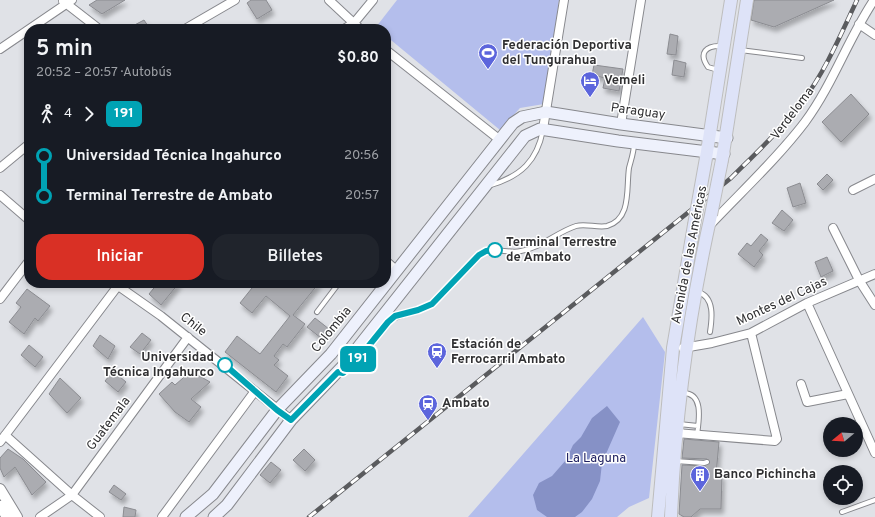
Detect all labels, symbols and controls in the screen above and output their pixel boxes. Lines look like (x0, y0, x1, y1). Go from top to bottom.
text: 5 min (36, 36, 93, 63)
place label: Federación Deportiva del Tungurahua (502, 38, 632, 69)
sports icon: Federación Deportiva del Tungurahua (477, 42, 499, 70)
text: $0.80 (337, 49, 379, 68)
text: 20:52 – 20:57 · Autobús (36, 65, 172, 81)
hotel icon: Vemeli (579, 70, 601, 98)
place label: Vemeli (604, 73, 645, 89)
street label: Verdeloma (768, 84, 818, 144)
street label: Paraguay (610, 100, 667, 124)
icon: walk (36, 103, 58, 125)
icon: forward (78, 103, 100, 125)
text: 191 (114, 105, 134, 122)
text: 4 (64, 106, 72, 122)
text: Universidad Técnica Ingahurco (66, 147, 282, 166)
text: 20:56 (344, 148, 379, 164)
street label: Avenida de las Américas (669, 184, 711, 326)
text: Terminal Terrestre de Ambato (66, 187, 273, 206)
text: 20:57 (345, 188, 379, 204)
button: Iniciar (36, 234, 204, 280)
button: Billetes (212, 234, 379, 280)
place label: Terminal Terrestre de Ambato (506, 235, 617, 266)
marker: Terminal Terrestre de Ambato (487, 242, 503, 258)
street label: Montes del Cajas (734, 274, 830, 330)
street label: Colombia (309, 304, 355, 356)
street label: Chile (176, 310, 210, 340)
place label: Estación de Ferrocarril Ambato (451, 337, 565, 368)
station icon: Estación de Ferrocarril Ambato (426, 341, 448, 369)
line badge: 191 (335, 346, 381, 372)
place label: Universidad Técnica Ingahurco (103, 350, 214, 381)
text: 191 (348, 350, 368, 367)
marker: Universidad Técnica Ingahurco (217, 357, 233, 373)
station icon: Ambato (417, 393, 439, 421)
street label: Guatemala (84, 394, 134, 454)
place label: Ambato (442, 396, 490, 412)
north arrow (823, 417, 863, 457)
map controls (823, 417, 863, 505)
park label: La Laguna (566, 451, 626, 467)
building icon: Banco Pichincha (689, 464, 711, 492)
button: locate (823, 465, 863, 505)
place label: Banco Pichincha (714, 467, 816, 483)

